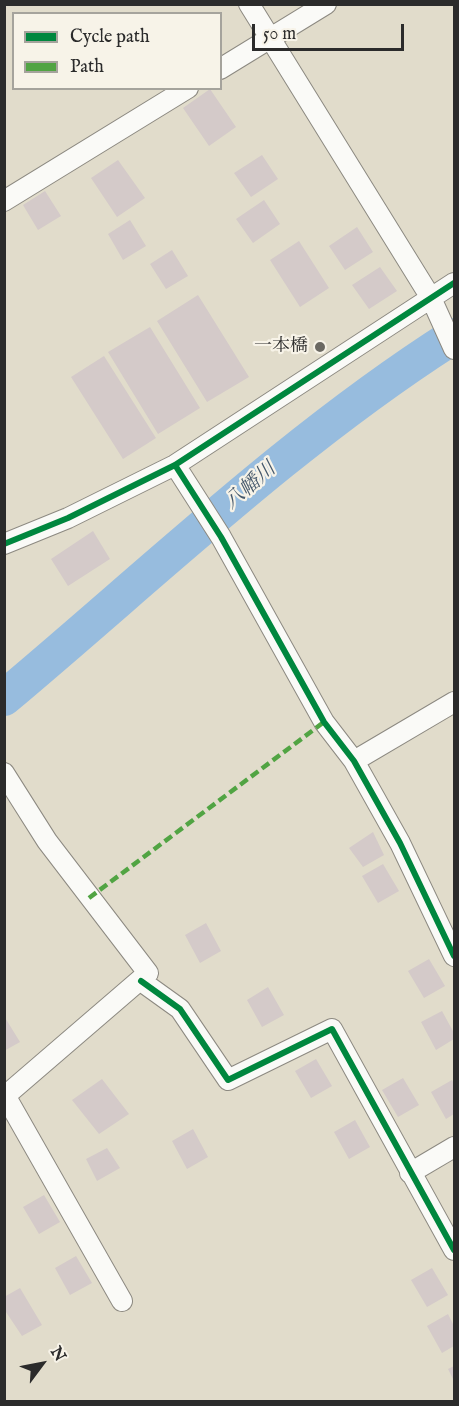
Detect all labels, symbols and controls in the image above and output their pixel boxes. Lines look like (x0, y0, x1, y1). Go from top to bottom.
legend (12, 12, 222, 90)
scale bar (255, 12, 406, 50)
text: 50 m (263, 23, 296, 46)
text: Cycle path (70, 26, 150, 49)
text: Path (70, 56, 104, 79)
place label: 一本橋 (254, 336, 308, 358)
marker: 一本橋 (313, 340, 327, 354)
water label: 八幡川 (220, 458, 282, 516)
north arrow (12, 1334, 72, 1394)
text: N (45, 1343, 69, 1366)

